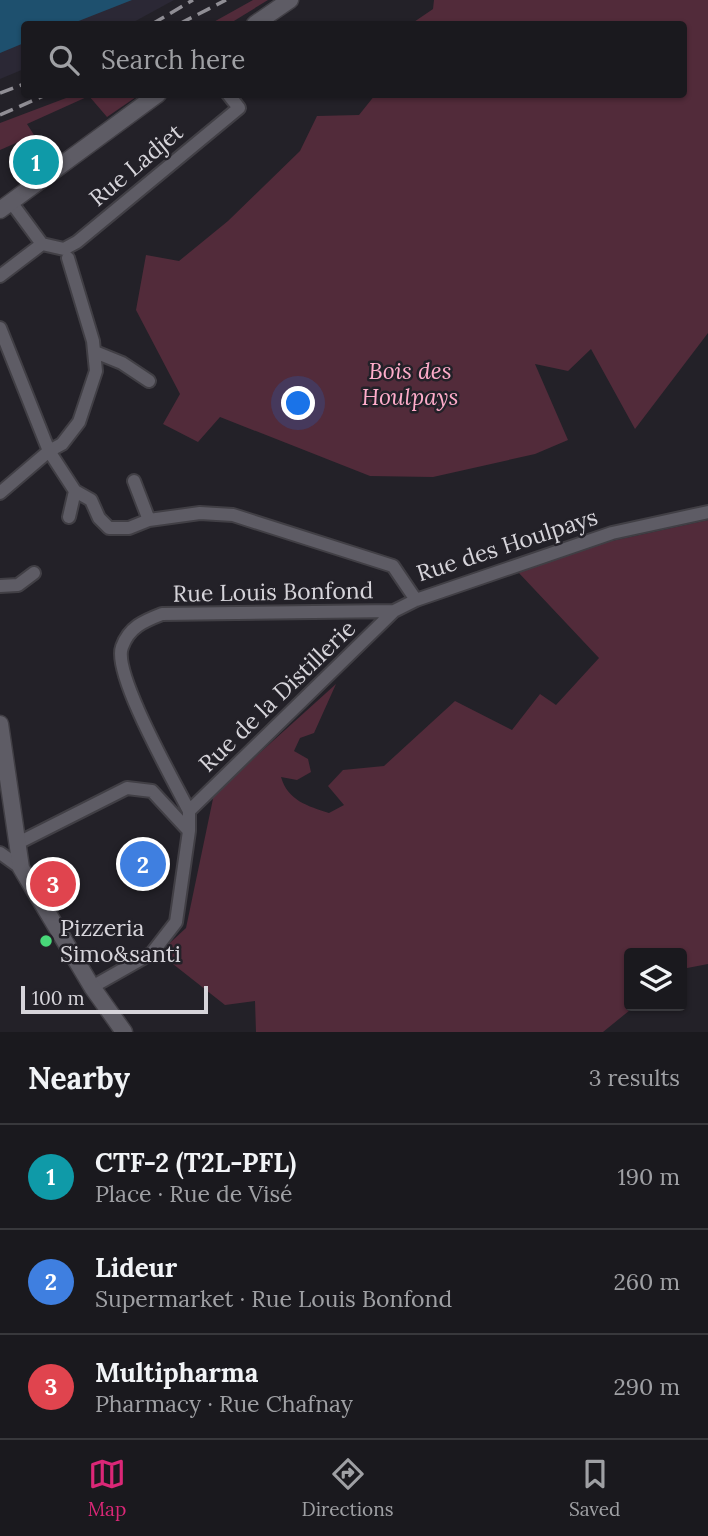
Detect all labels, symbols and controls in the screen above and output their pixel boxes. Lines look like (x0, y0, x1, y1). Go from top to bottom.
search box (21, 21, 687, 98)
icon: search (45, 41, 83, 79)
text: Search here (101, 43, 245, 76)
street label: Rue Ladjet (83, 117, 188, 212)
pin: 1 (13, 136, 59, 188)
park label: Bois des Houlpays (362, 356, 458, 411)
your location (281, 386, 315, 420)
street label: Rue des Houlpays (413, 502, 601, 587)
street label: Rue Louis Bonfond (172, 575, 374, 608)
street label: Rue de la Distillerie (192, 613, 361, 778)
pin: 2 (120, 838, 166, 890)
pin: 3 (30, 858, 76, 910)
place label: Pizzeria Simo&santi (60, 913, 181, 968)
marker: Pizzeria Simo&santi (38, 933, 54, 949)
map controls (624, 948, 687, 1011)
button: layers (624, 948, 687, 1011)
scale bar (21, 983, 208, 1015)
text: 100 m (32, 986, 85, 1010)
text: Nearby (28, 1059, 130, 1097)
text: 3 results (589, 1063, 680, 1092)
text: CTF-2 (T2L-PFL) (95, 1146, 296, 1179)
text: 1 (46, 1162, 56, 1191)
text: 190 m (617, 1162, 680, 1191)
text: Place · Rue de Visé (95, 1179, 293, 1208)
text: Lideur (95, 1251, 177, 1284)
text: 2 (45, 1267, 57, 1296)
text: 260 m (613, 1267, 680, 1296)
text: Supermarket · Rue Louis Bonfond (95, 1284, 452, 1313)
text: Multipharma (95, 1356, 258, 1389)
text: 3 (45, 1372, 57, 1401)
text: 290 m (613, 1372, 680, 1401)
text: Pharmacy · Rue Chafnay (95, 1389, 353, 1418)
tab: Map (88, 1455, 126, 1521)
tab: Directions (302, 1455, 394, 1521)
tab: Saved (569, 1455, 620, 1521)

